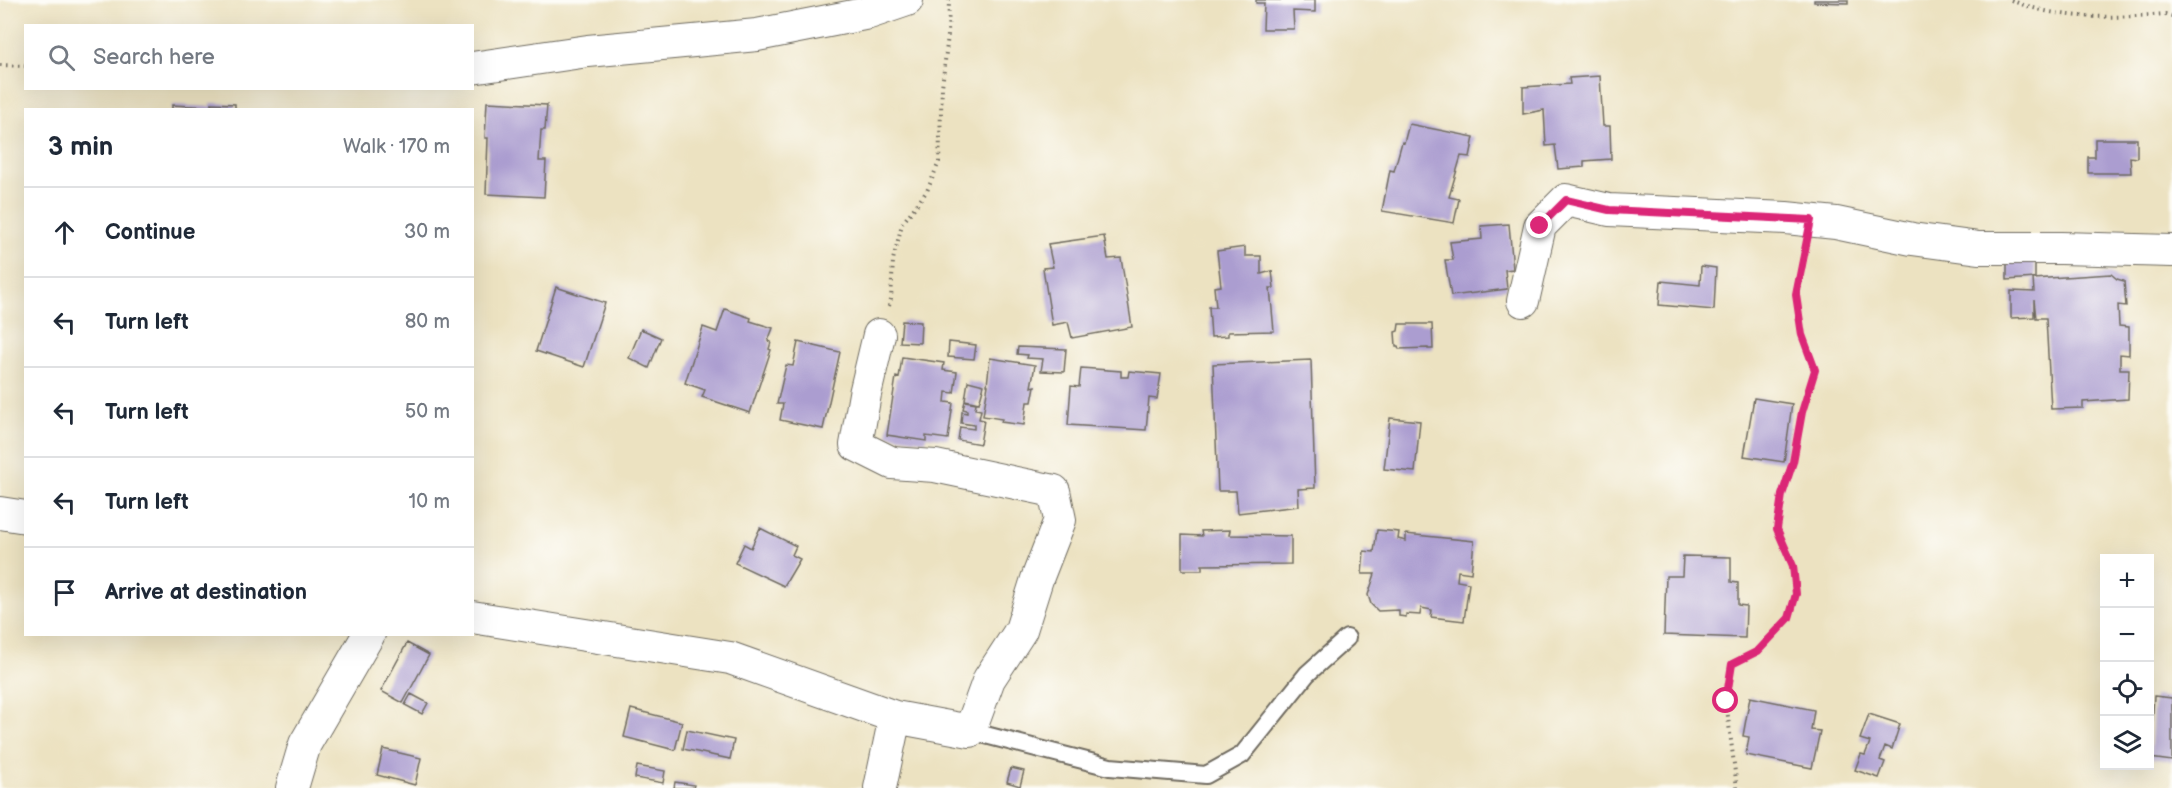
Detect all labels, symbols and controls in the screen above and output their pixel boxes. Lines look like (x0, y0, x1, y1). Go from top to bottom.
search box (24, 24, 474, 90)
icon: search (45, 41, 78, 74)
text: Search here (93, 44, 215, 71)
text: 3 min (48, 132, 113, 163)
text: Walk · 170 m (343, 135, 450, 159)
route end (1526, 212, 1552, 238)
icon: ahead (48, 216, 81, 249)
text: Continue (105, 219, 195, 246)
text: 30 m (404, 220, 450, 244)
icon: left (48, 306, 81, 339)
text: Turn left (105, 309, 189, 336)
text: 80 m (405, 310, 450, 334)
icon: left (48, 396, 81, 429)
text: Turn left (105, 399, 189, 426)
text: 50 m (405, 400, 450, 424)
icon: left (48, 486, 81, 519)
text: Turn left (105, 489, 189, 516)
text: 10 m (409, 490, 450, 514)
map controls (2100, 554, 2154, 770)
button: + (2100, 554, 2154, 608)
icon: arrive (48, 576, 81, 609)
text: Arrive at destination (105, 579, 307, 606)
button: − (2100, 608, 2154, 662)
button: locate (2100, 662, 2154, 716)
route start (1712, 687, 1738, 713)
button: layers (2100, 716, 2154, 770)

